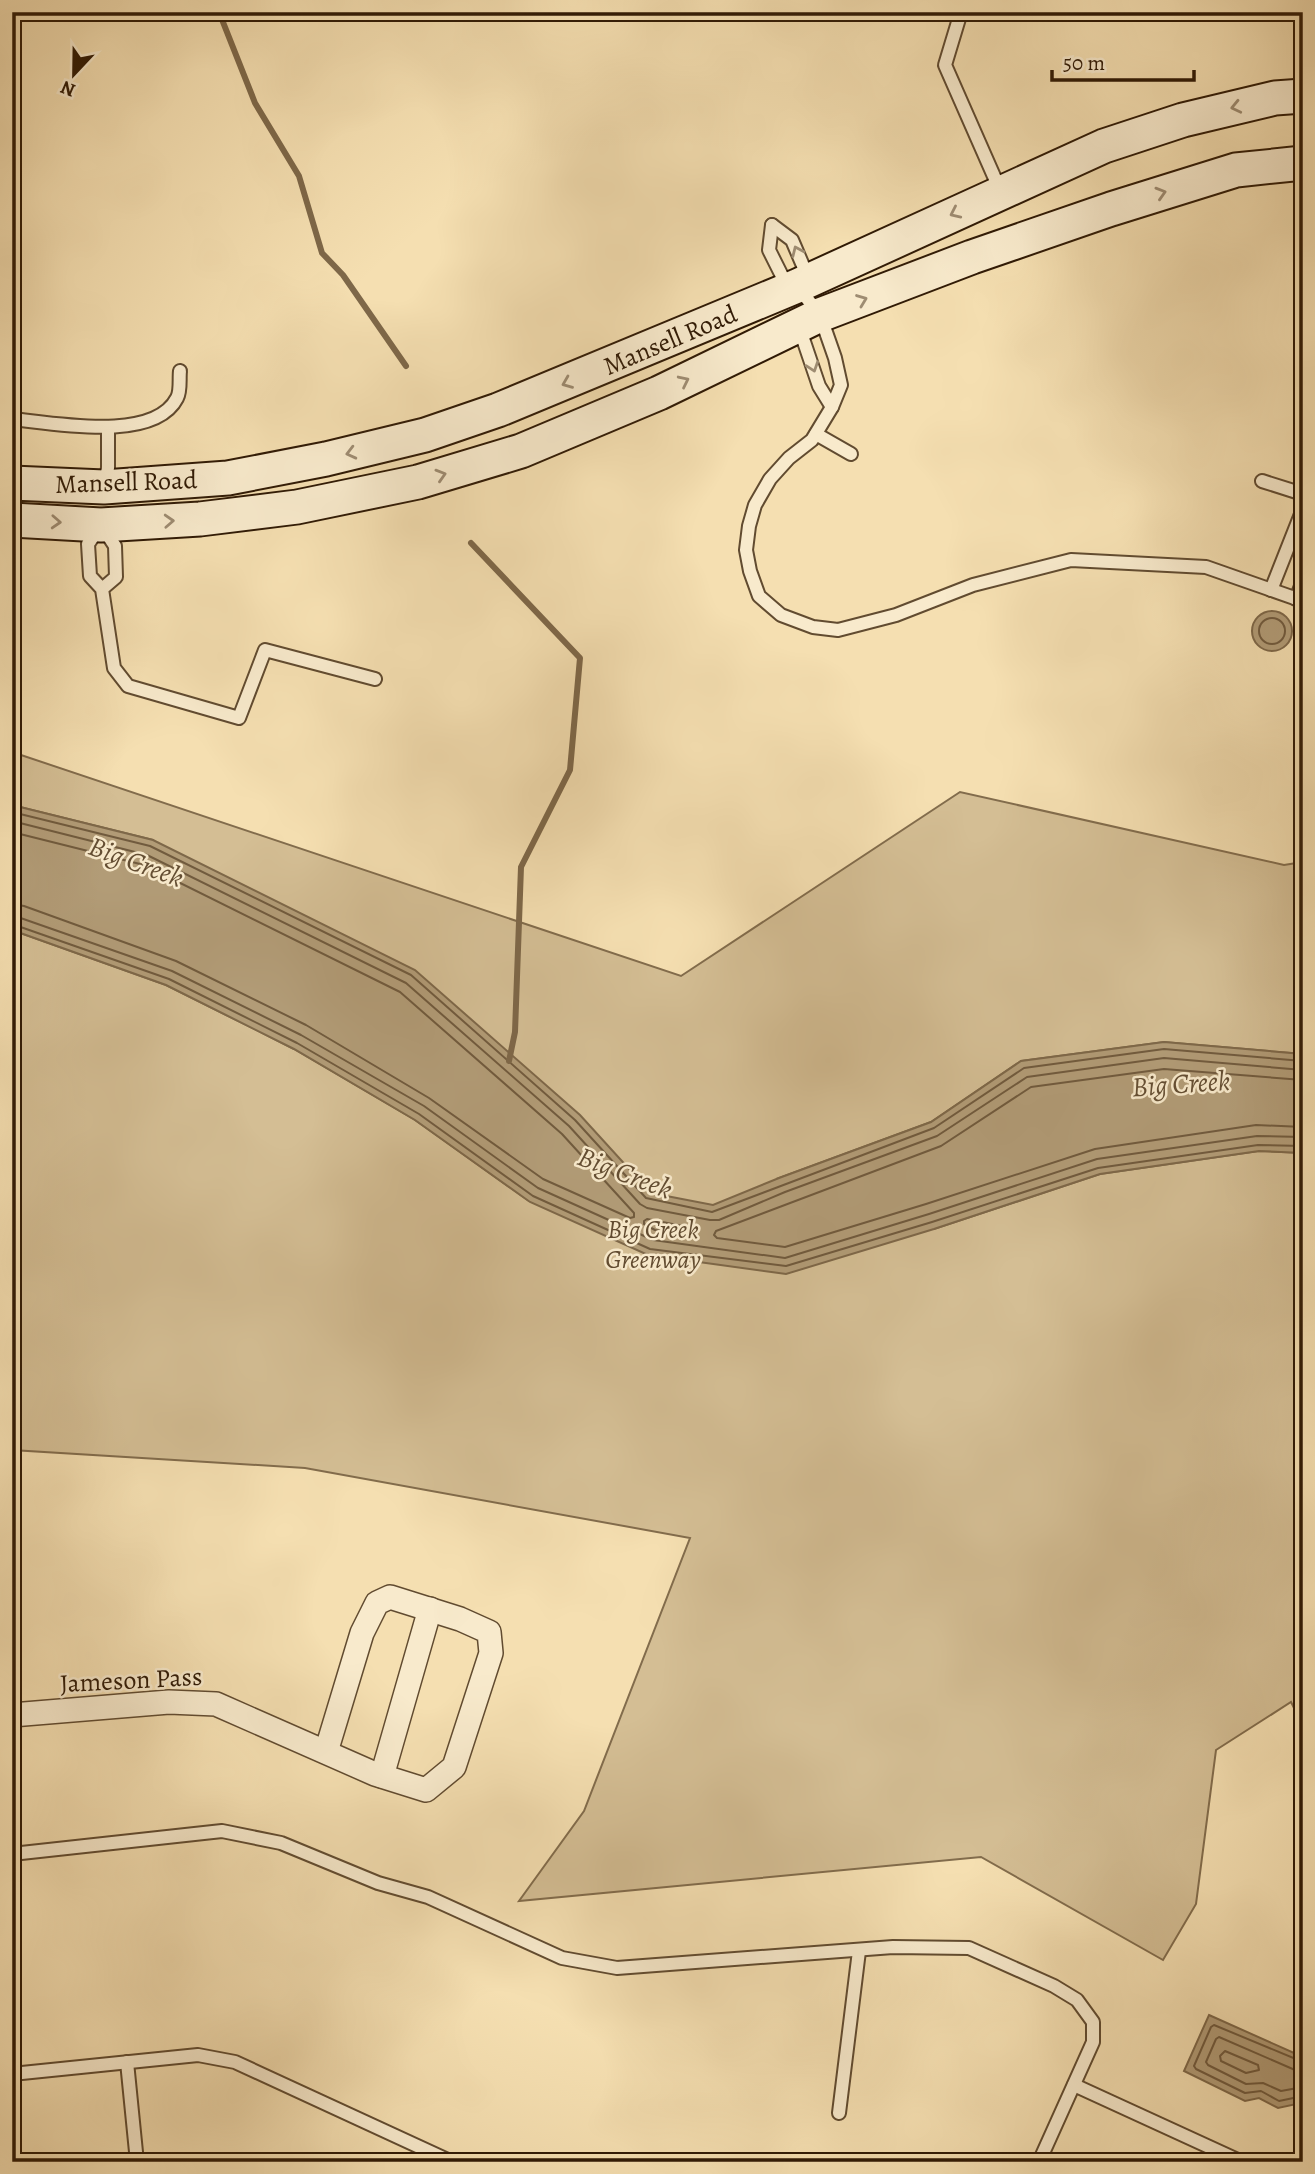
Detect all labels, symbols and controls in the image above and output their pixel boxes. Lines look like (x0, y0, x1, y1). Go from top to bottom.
north arrow (38, 38, 108, 108)
scale bar (1052, 38, 1194, 82)
text: 50 m (1063, 49, 1105, 77)
text: N (57, 74, 79, 103)
one-way arrow (1230, 99, 1242, 114)
one-way arrow (1155, 187, 1167, 202)
one-way arrow (950, 205, 962, 219)
one-way arrow (791, 246, 805, 259)
one-way arrow (855, 294, 867, 308)
street label: Mansell Road (598, 296, 742, 384)
one-way arrow (805, 361, 819, 373)
one-way arrow (561, 374, 573, 388)
one-way arrow (677, 375, 689, 389)
one-way arrow (345, 445, 357, 459)
street label: Mansell Road (54, 462, 198, 502)
one-way arrow (435, 469, 447, 484)
one-way arrow (164, 513, 175, 528)
one-way arrow (51, 515, 62, 530)
water label: Big Creek (83, 827, 189, 897)
water label: Big Creek (1131, 1062, 1231, 1106)
water label: Big Creek (572, 1138, 678, 1208)
park label: Big Creek Greenway (605, 1212, 701, 1277)
street label: Jameson Pass (59, 1659, 203, 1701)

